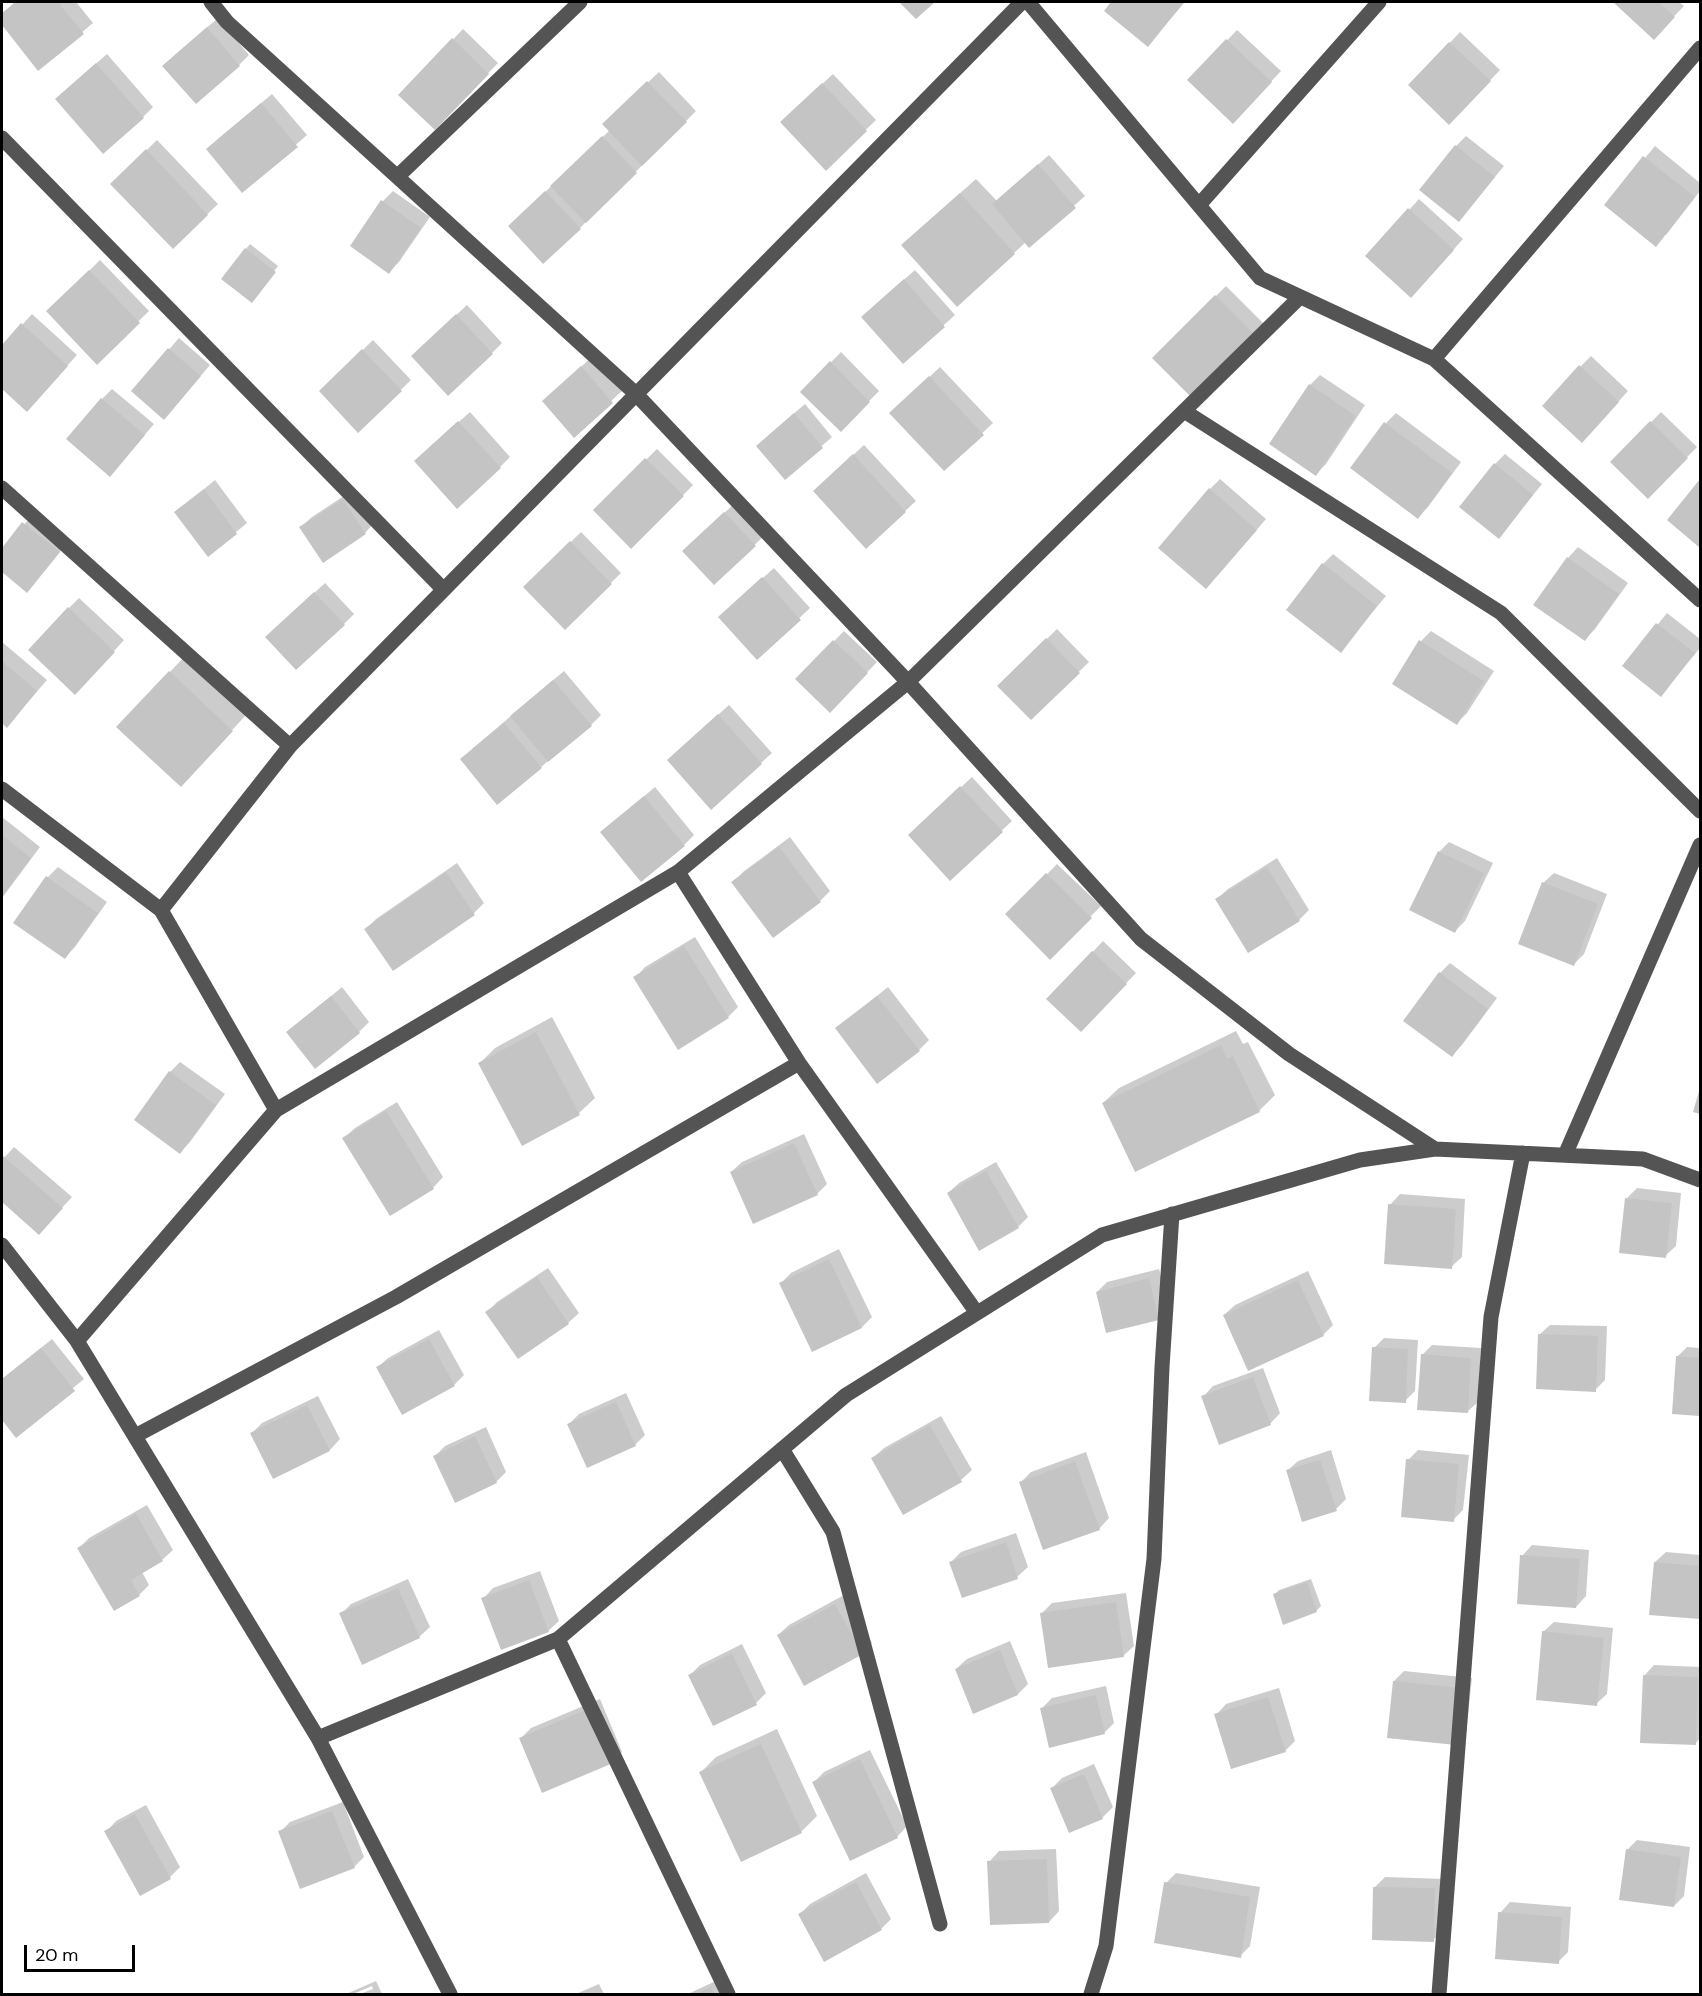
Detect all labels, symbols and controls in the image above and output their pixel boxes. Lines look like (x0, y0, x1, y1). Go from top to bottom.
scale bar (27, 1933, 138, 1971)
text: 20 m (35, 1943, 78, 1967)

